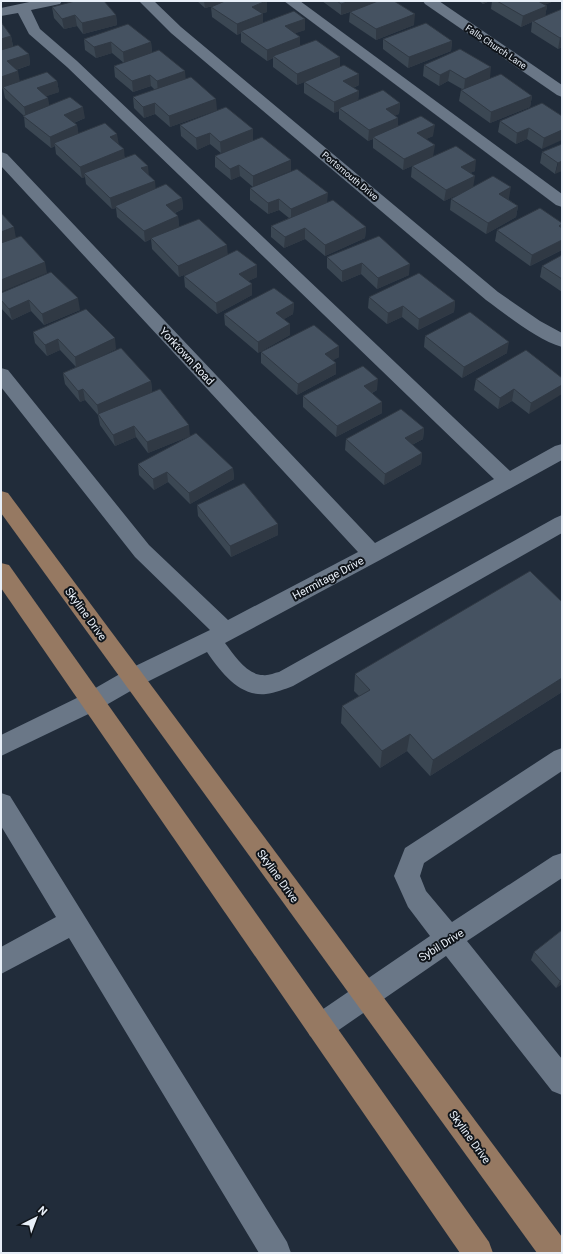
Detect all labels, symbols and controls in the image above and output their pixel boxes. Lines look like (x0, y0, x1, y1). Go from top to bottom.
street label: Falls Church Lane (464, 23, 528, 71)
street label: Portsmouth Drive (320, 150, 380, 202)
street label: Yorktown Road (157, 325, 217, 388)
street label: Hermitage Drive (290, 554, 366, 603)
street label: Skyline Drive (62, 585, 109, 643)
street label: Skyline Drive (254, 847, 301, 905)
street label: Sybil Drive (416, 926, 466, 964)
street label: Skyline Drive (446, 1108, 493, 1166)
north arrow (16, 1198, 56, 1238)
text: N (35, 1204, 50, 1219)

